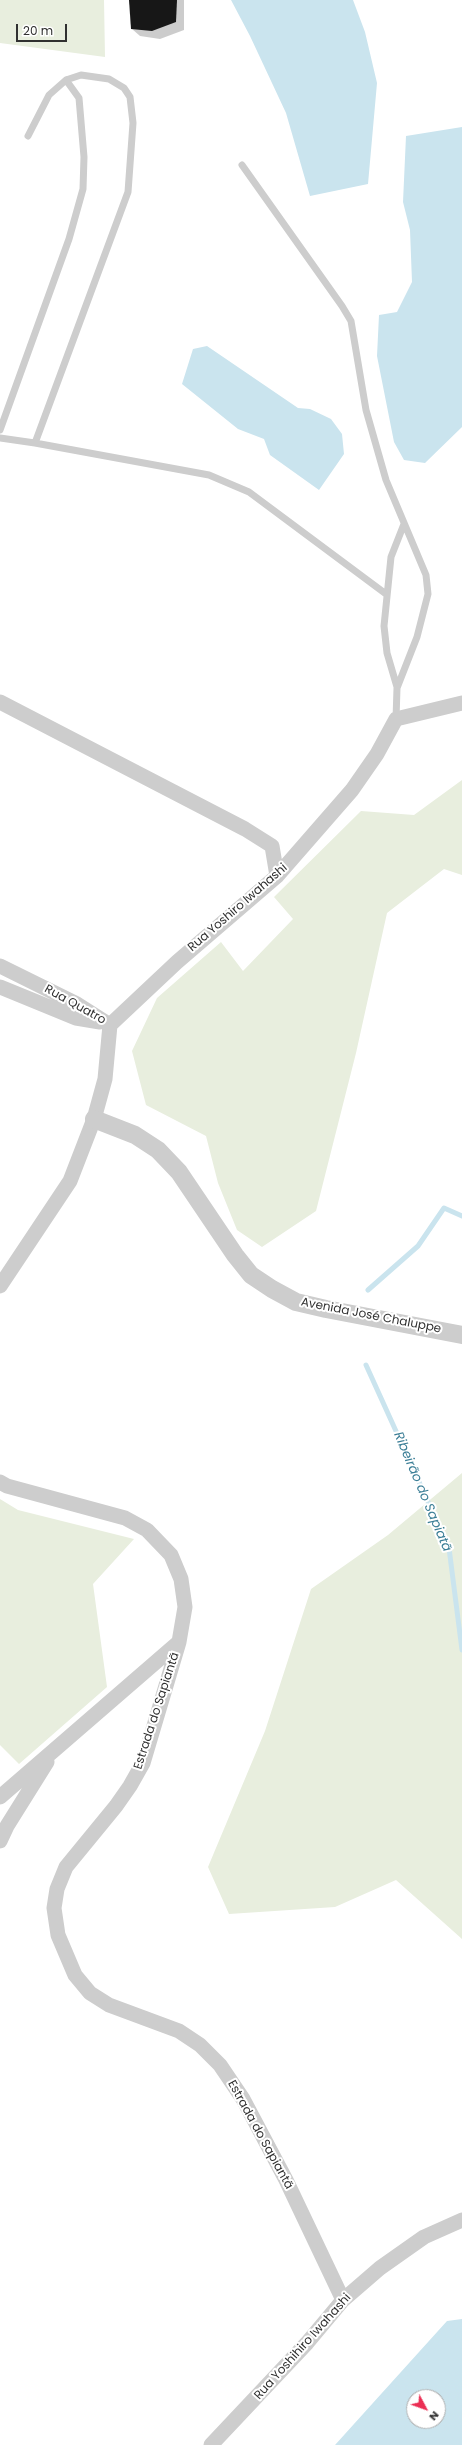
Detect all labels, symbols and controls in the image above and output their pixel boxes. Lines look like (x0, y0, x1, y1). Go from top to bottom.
scale bar (18, 16, 69, 42)
text: 20 m (23, 22, 53, 39)
street label: Rua Yoshiro Iwahashi (185, 861, 291, 955)
street label: Rua Quatro (42, 982, 108, 1028)
street label: Avenida José Chaluppe (300, 1295, 442, 1337)
water label: Ribeirão do Sapiatã (390, 1430, 454, 1554)
street label: Estrada do Sapiantã (131, 1651, 183, 1771)
street label: Estrada do Sapiantã (224, 2078, 296, 2192)
street label: Rua Yoshihiro Iwahashi (252, 2291, 354, 2403)
north arrow (406, 2389, 446, 2429)
text: N (426, 2408, 443, 2425)

